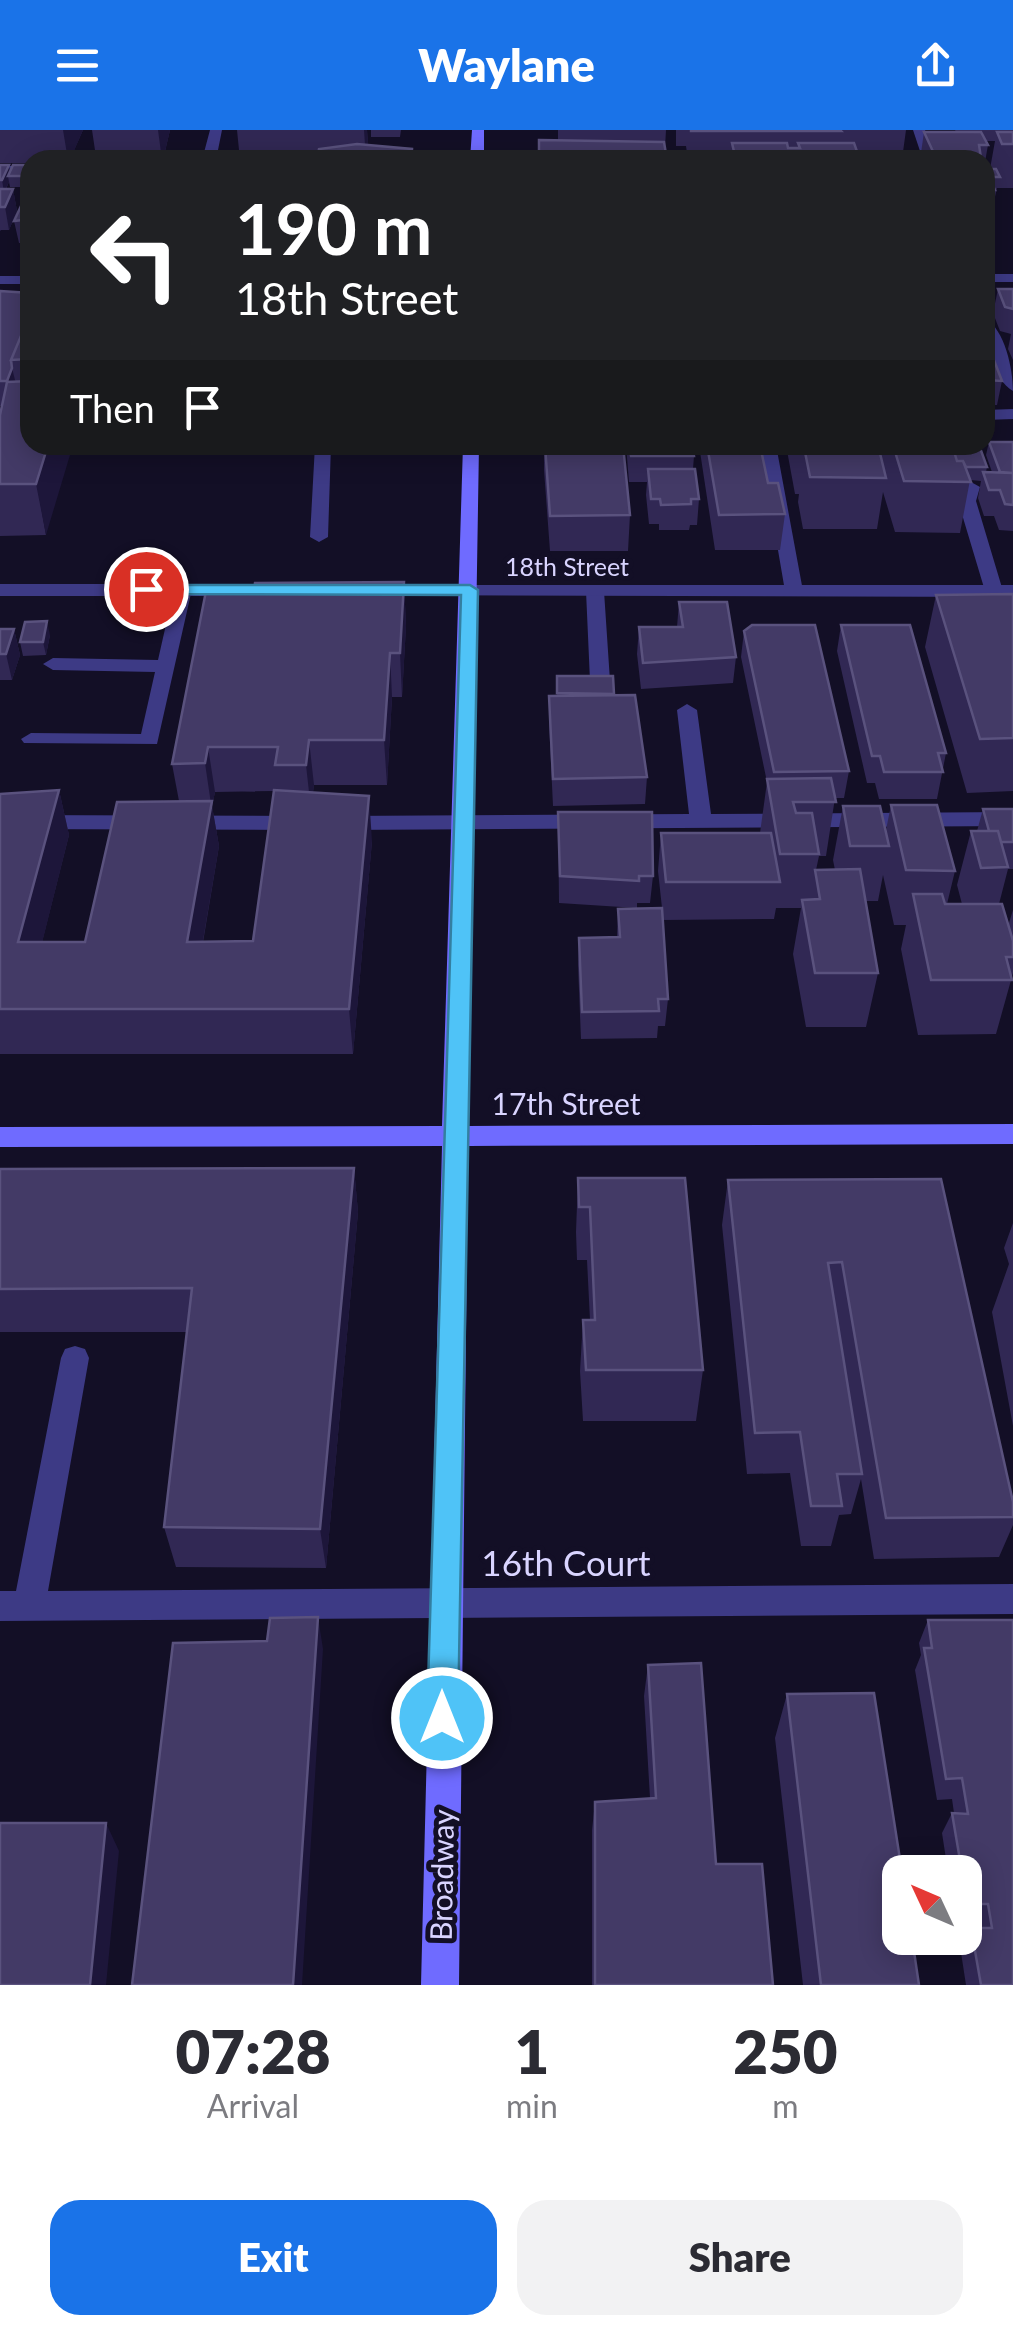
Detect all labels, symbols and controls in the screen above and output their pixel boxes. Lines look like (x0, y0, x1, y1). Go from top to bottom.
icon: menu (50, 38, 105, 93)
text: Waylane (418, 38, 595, 92)
icon: share (908, 38, 963, 93)
text: 190 m (235, 186, 432, 270)
icon: left (70, 190, 200, 320)
text: 18th Street (235, 271, 458, 325)
icon: arrive (175, 380, 230, 435)
text: Then (70, 385, 155, 431)
pin (104, 547, 189, 632)
street label: 18th Street (505, 551, 629, 581)
icon: arrive (119, 562, 174, 617)
street label: 17th Street (492, 1085, 641, 1121)
street label: 16th Court (481, 1541, 651, 1583)
position arrow (390, 1666, 494, 1770)
street label: Broadway (422, 1808, 460, 1941)
north arrow (882, 1855, 982, 1955)
map controls (882, 1855, 982, 1955)
text: 07:28 (175, 2015, 331, 2087)
text: 1 (514, 2015, 549, 2087)
text: 250 (733, 2015, 838, 2087)
text: Arrival (207, 2086, 299, 2125)
text: min (506, 2086, 558, 2125)
text: m (772, 2086, 799, 2125)
button: Exit (50, 2200, 497, 2315)
button: Share (517, 2200, 963, 2315)

